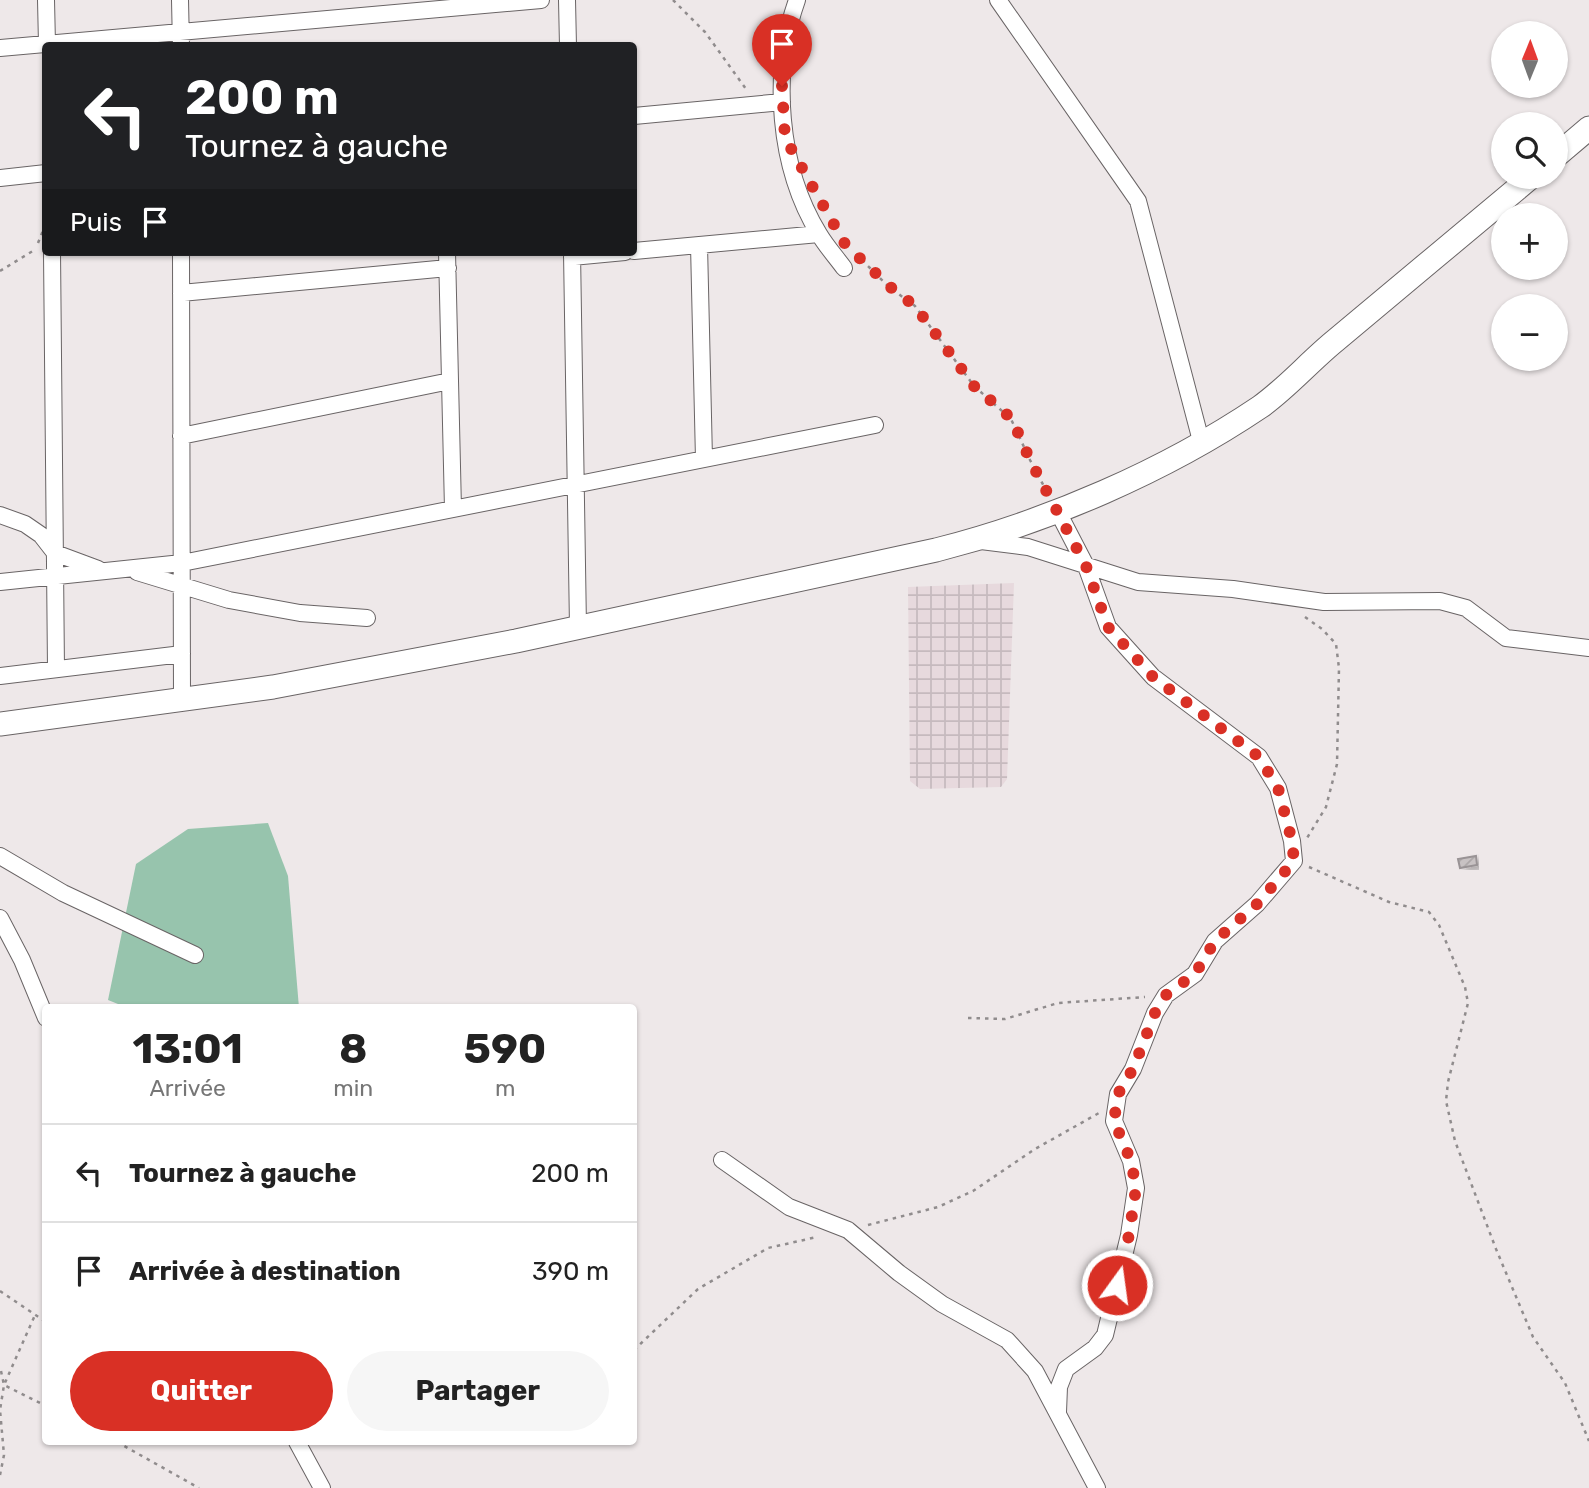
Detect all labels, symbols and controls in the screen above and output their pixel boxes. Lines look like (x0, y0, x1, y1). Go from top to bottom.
pin (752, 14, 812, 86)
north arrow (1491, 21, 1568, 98)
map controls (1491, 21, 1568, 371)
icon: arrive (763, 25, 801, 63)
text: 200 m (185, 68, 339, 126)
icon: left (70, 70, 161, 161)
button: search (1491, 112, 1568, 189)
text: Tournez à gauche (185, 127, 448, 165)
icon: arrive (136, 203, 174, 241)
button: + (1491, 203, 1568, 280)
text: Puis (70, 207, 122, 238)
button: − (1491, 294, 1568, 371)
text: 13:01 (133, 1024, 243, 1074)
text: 8 (339, 1024, 368, 1074)
text: 590 (464, 1024, 546, 1074)
text: Arrivée (149, 1074, 226, 1102)
text: min (333, 1074, 373, 1102)
text: m (495, 1074, 515, 1102)
icon: left (70, 1154, 108, 1192)
text: Tournez à gauche (129, 1158, 357, 1189)
text: 200 m (531, 1158, 609, 1189)
position arrow (1080, 1248, 1154, 1322)
icon: arrive (70, 1252, 108, 1290)
text: Arrivée à destination (129, 1256, 401, 1287)
text: 390 m (532, 1256, 609, 1287)
button: Quitter (70, 1351, 333, 1431)
button: Partager (347, 1351, 609, 1431)

